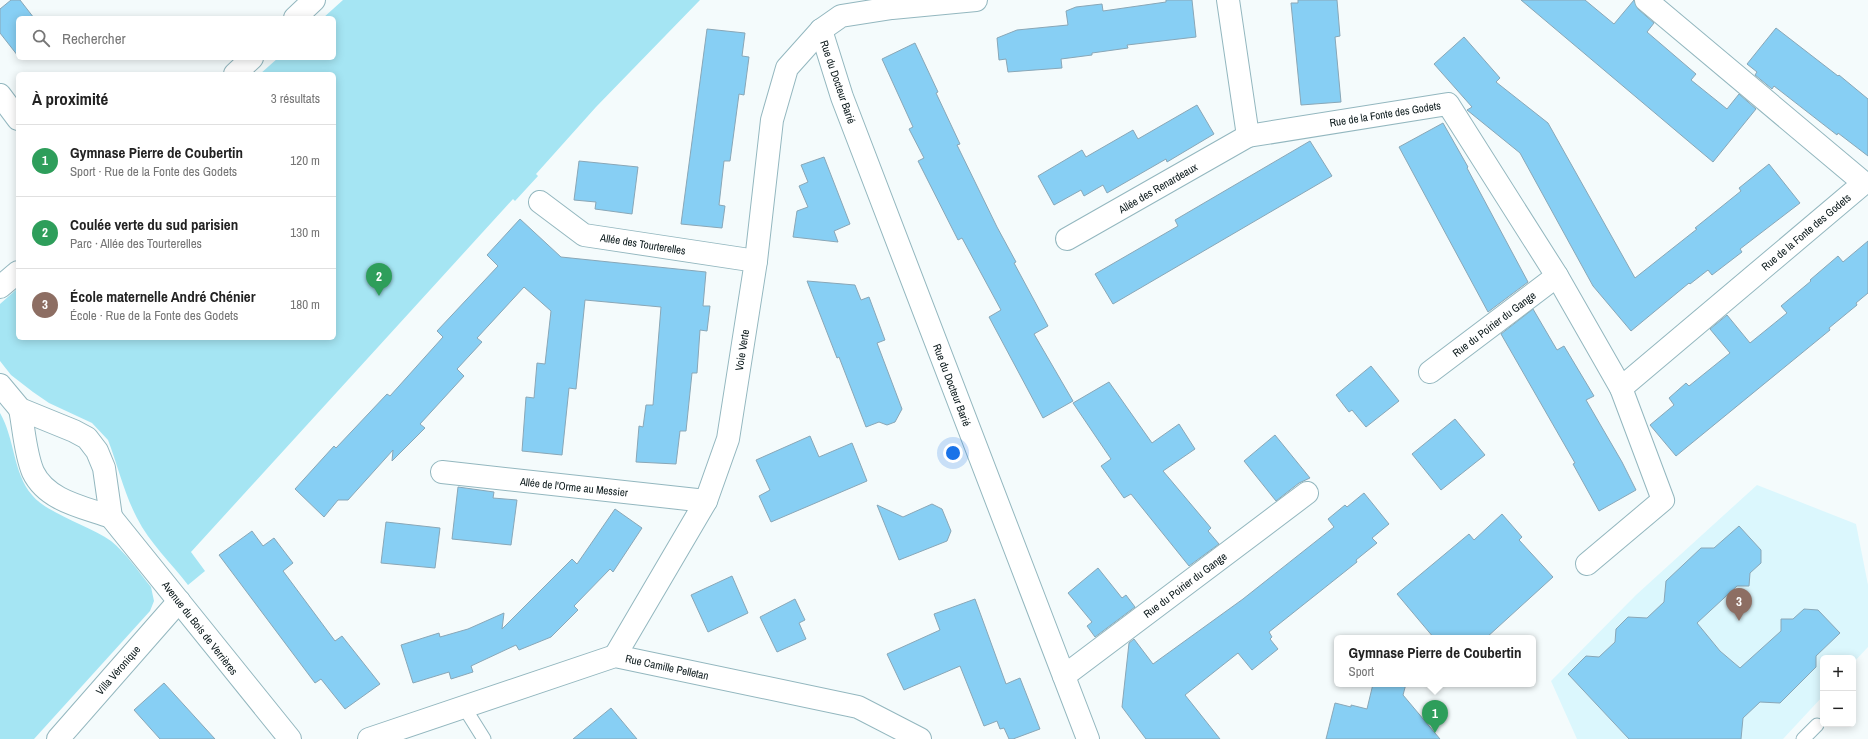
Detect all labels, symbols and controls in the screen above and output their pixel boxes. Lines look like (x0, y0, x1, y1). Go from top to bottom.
search box (16, 16, 336, 60)
icon: search (30, 27, 52, 49)
text: Rechercher (62, 28, 126, 49)
street label: Rue du Docteur Barié (817, 38, 859, 126)
text: À proximité (32, 87, 108, 110)
text: 3 résultats (271, 90, 320, 107)
street label: Rue de la Fonte des Godets (1328, 98, 1442, 130)
text: Gymnase Pierre de Coubertin (70, 142, 243, 163)
text: 1 (42, 152, 48, 169)
text: 120 m (290, 152, 320, 169)
street label: Allée des Renardeaux (1115, 160, 1200, 217)
text: Sport · Rue de la Fonte des Godets (70, 163, 237, 180)
street label: Rue de la Fonte des Godets (1758, 190, 1854, 273)
text: Coulée verte du sud parisien (70, 214, 238, 235)
text: 2 (42, 224, 48, 241)
text: 130 m (290, 224, 320, 241)
street label: Allée des Tourterelles (598, 230, 687, 258)
text: Parc · Allée des Tourterelles (70, 235, 202, 252)
pin: 2 (366, 263, 392, 296)
text: École maternelle André Chénier (70, 286, 256, 307)
street label: Rue du Poirier du Gange (1450, 288, 1538, 360)
text: 3 (42, 296, 48, 313)
text: 180 m (290, 296, 320, 313)
text: École · Rue de la Fonte des Godets (70, 307, 238, 324)
street label: Voie Verte (732, 328, 752, 372)
street label: Rue du Docteur Barié (930, 342, 974, 428)
your location (943, 443, 963, 463)
street label: Allée de l'Orme au Messier (518, 474, 629, 500)
street label: Rue du Poirier du Gange (1141, 549, 1229, 621)
street label: Avenue du Bois de Verrières (158, 578, 241, 678)
pin: 3 (1726, 588, 1752, 621)
popup (1334, 635, 1536, 687)
street label: Villa Véronique (93, 642, 143, 698)
text: Gymnase Pierre de Coubertin (1349, 642, 1521, 663)
street label: Rue Camille Pelletan (624, 651, 710, 683)
map controls (1820, 655, 1856, 727)
button: + (1820, 655, 1856, 691)
text: Sport (1349, 663, 1374, 680)
button: − (1820, 691, 1856, 727)
pin: 1 (1422, 700, 1448, 733)

